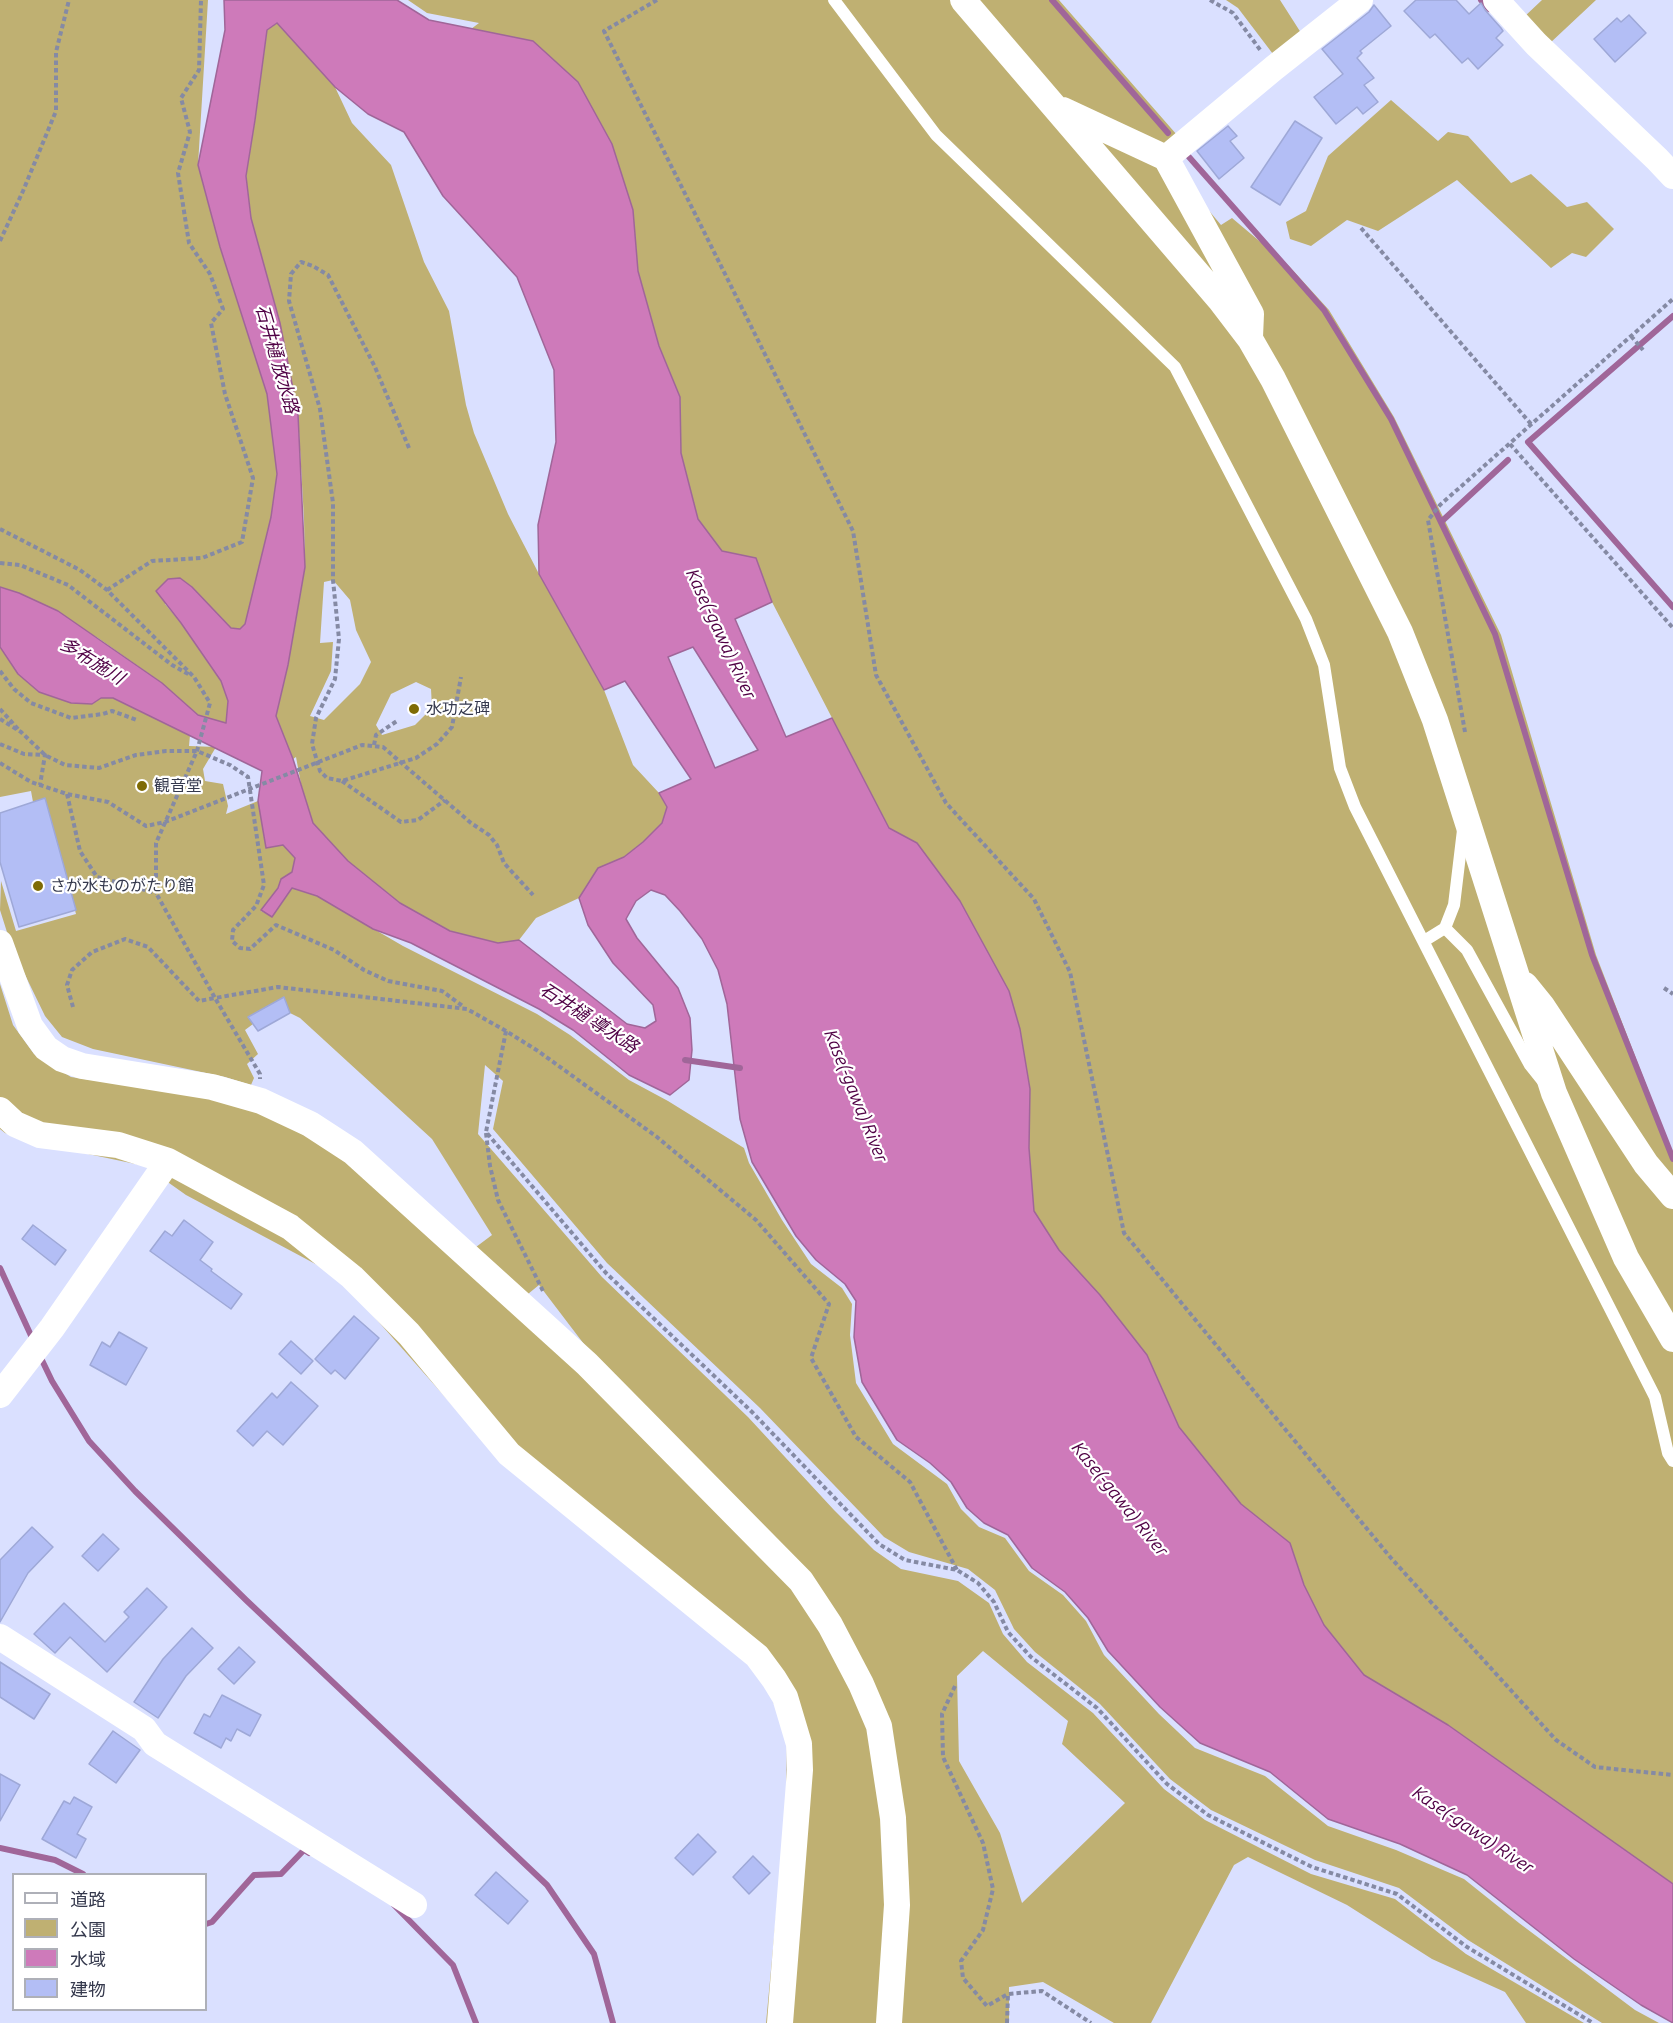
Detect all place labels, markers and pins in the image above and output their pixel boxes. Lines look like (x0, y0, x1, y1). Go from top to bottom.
place label: 水功之碑 (426, 699, 490, 719)
marker: 水功之碑 (407, 702, 421, 716)
place label: 観音堂 (154, 776, 202, 796)
marker: 観音堂 (135, 779, 149, 793)
place label: さが水ものがたり館 (50, 876, 194, 896)
marker: さが水ものがたり館 (31, 879, 45, 893)

